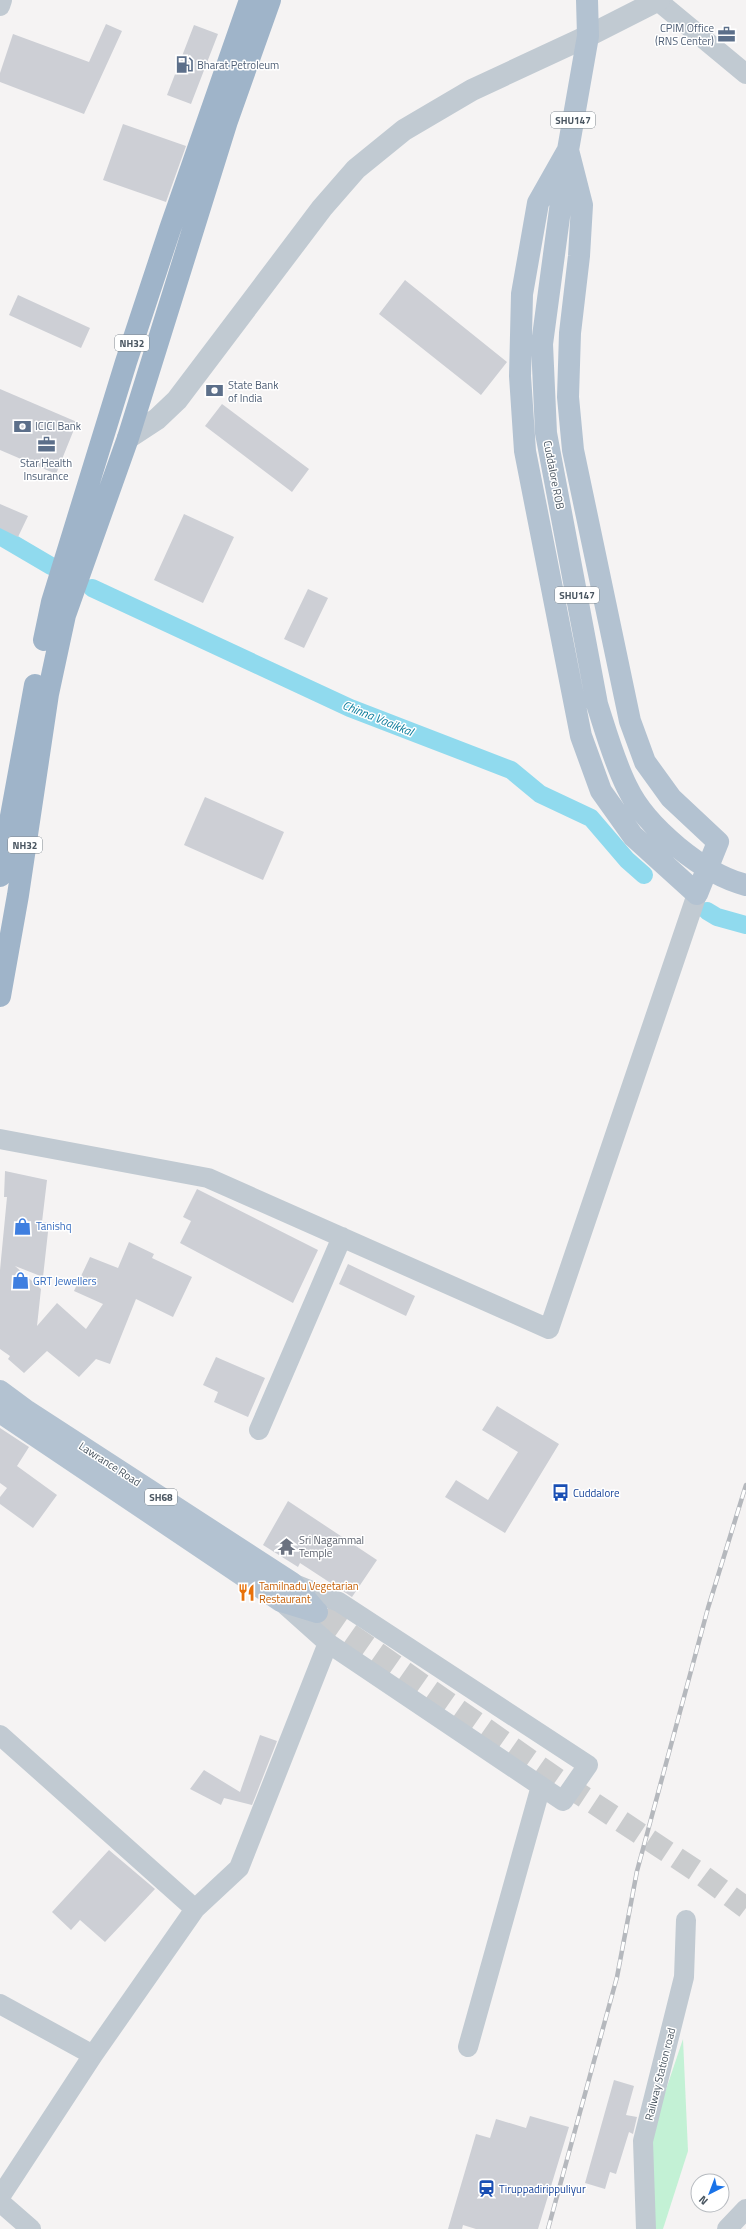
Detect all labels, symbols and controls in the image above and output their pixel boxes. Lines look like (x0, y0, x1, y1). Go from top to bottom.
place label: CPIM Office (RNS Center) (655, 20, 714, 49)
office icon: CPIM Office (RNS Center) (717, 24, 737, 44)
fuel station icon: Bharat Petroleum (174, 55, 194, 75)
place label: Bharat Petroleum (197, 57, 279, 73)
road number: SHU147 (551, 112, 595, 128)
road number: NH32 (115, 335, 149, 351)
place label: State Bank of India (228, 377, 279, 406)
bank icon: State Bank of India (205, 381, 225, 401)
bank icon: ICICI Bank (12, 416, 32, 436)
place label: ICICI Bank (35, 418, 82, 434)
office icon: Star Health Insurance (36, 435, 56, 455)
street label: Cuddalore ROB (539, 439, 569, 511)
place label: Star Health Insurance (20, 455, 72, 484)
road number: SHU147 (555, 587, 599, 603)
water label: Chinna Vaaikkal (340, 695, 418, 741)
road number: NH32 (8, 837, 42, 853)
shop icon: Tanishq (13, 1216, 33, 1236)
place label: Tanishq (36, 1218, 71, 1234)
shop icon: GRT Jewellers (10, 1271, 30, 1291)
place label: GRT Jewellers (33, 1273, 97, 1289)
street label: Lawrance Road (76, 1438, 144, 1490)
bus stop icon: Cuddalore (550, 1483, 570, 1503)
place label: Cuddalore (573, 1485, 620, 1501)
road number: SH68 (145, 1489, 177, 1505)
place label: Sri Nagammal Temple (299, 1532, 364, 1561)
temple icon: Sri Nagammal Temple (276, 1536, 296, 1556)
place label: Tamilnadu Vegetarian Restaurant (259, 1578, 359, 1607)
restaurant icon: Tamilnadu Vegetarian Restaurant (236, 1582, 256, 1602)
street label: Railway Station road (641, 2026, 679, 2122)
north arrow (690, 2173, 730, 2213)
station icon: Tiruppadirippuliyur (476, 2179, 496, 2199)
place label: Tiruppadirippuliyur (499, 2181, 586, 2197)
text: N (695, 2192, 711, 2209)

